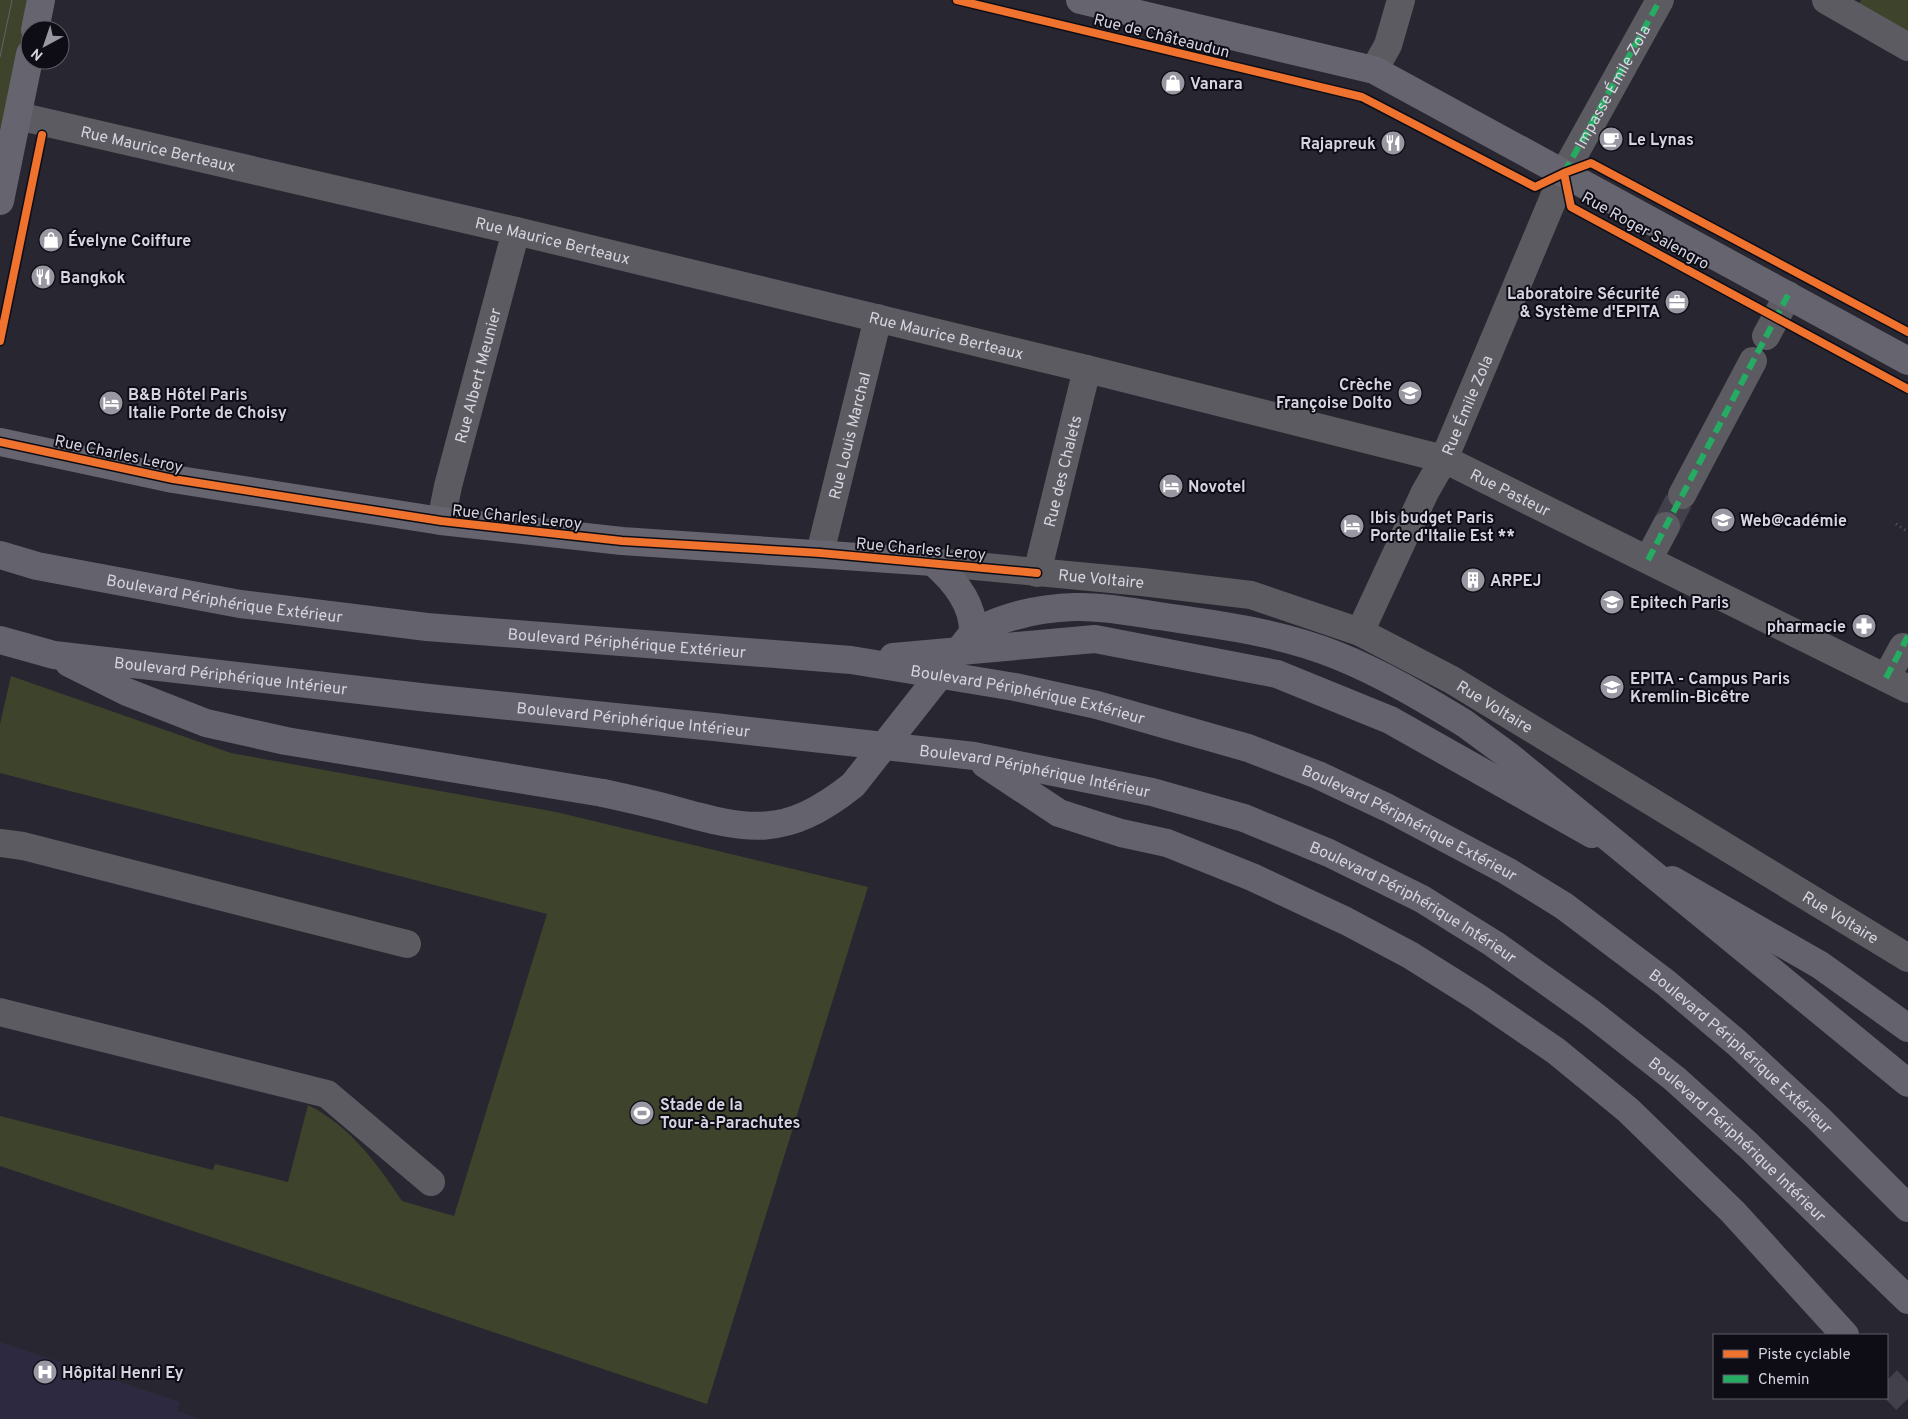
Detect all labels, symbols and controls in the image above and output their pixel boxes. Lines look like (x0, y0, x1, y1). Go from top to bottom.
street label: Rue de Châteaudun (1091, 10, 1232, 64)
north arrow (20, 20, 70, 70)
street label: Impasse Émile Zola (1571, 22, 1656, 153)
text: N (28, 44, 47, 64)
shop icon: Vanara (1160, 70, 1186, 96)
place label: Vanara (1190, 75, 1243, 95)
street label: Rue Maurice Berteaux (78, 123, 237, 178)
cafe icon: Le Lynas (1598, 126, 1624, 152)
restaurant icon: Rajapreuk (1380, 130, 1406, 156)
place label: Le Lynas (1628, 131, 1694, 151)
place label: Rajapreuk (1300, 135, 1376, 155)
street label: Rue Roger Salengro (1578, 188, 1712, 275)
street label: Rue Maurice Berteaux (473, 214, 632, 270)
shop icon: Évelyne Coiffure (38, 227, 64, 253)
place label: Évelyne Coiffure (68, 230, 191, 252)
restaurant icon: Bangkok (30, 264, 56, 290)
place label: Bangkok (60, 269, 126, 289)
place label: Laboratoire Sécurité & Système d'EPITA (1507, 285, 1660, 323)
office icon: Laboratoire Sécurité & Système d'EPITA (1664, 289, 1690, 315)
street label: Rue Albert Meunier (452, 306, 507, 446)
street label: Rue Maurice Berteaux (867, 309, 1025, 365)
street label: Rue Émile Zola (1439, 353, 1498, 459)
street label: Rue Louis Marchal (826, 370, 876, 502)
place label: Crèche Françoise Dolto (1276, 376, 1392, 414)
school or university icon: Crèche Françoise Dolto (1397, 380, 1423, 406)
place label: B&B Hôtel Paris Italie Porte de Choisy (128, 386, 287, 424)
hotel icon: B&B Hôtel Paris Italie Porte de Choisy (98, 390, 124, 416)
street label: Rue des Chalets (1041, 414, 1087, 529)
street label: Rue Charles Leroy (53, 432, 185, 478)
street label: Rue Pasteur (1466, 465, 1553, 522)
hotel icon: Novotel (1158, 473, 1184, 499)
place label: Novotel (1188, 478, 1246, 498)
street label: Rue Charles Leroy (451, 501, 583, 535)
school or university icon: Web@cadémie (1710, 507, 1736, 533)
place label: Ibis budget Paris Porte d'Italie Est ** (1370, 509, 1515, 547)
place label: Web@cadémie (1740, 512, 1847, 532)
hotel icon: Ibis budget Paris Porte d'Italie Est ** (1339, 513, 1365, 539)
street label: Rue Charles Leroy (855, 534, 987, 566)
street label: Rue Voltaire (1057, 566, 1145, 594)
building icon: ARPEJ (1460, 567, 1486, 593)
street label: Boulevard Périphérique Extérieur (104, 571, 344, 629)
place label: ARPEJ (1490, 572, 1542, 592)
school or university icon: Epitech Paris (1599, 589, 1625, 615)
place label: Epitech Paris (1630, 594, 1729, 614)
pharmacy icon: pharmacie (1851, 613, 1877, 639)
place label: pharmacie (1767, 618, 1846, 638)
street label: Boulevard Périphérique Extérieur (507, 625, 747, 664)
street label: Boulevard Périphérique Intérieur (113, 654, 348, 701)
street label: Boulevard Périphérique Extérieur (909, 662, 1147, 730)
place label: EPITA - Campus Paris Kremlin-Bicêtre (1630, 670, 1790, 708)
school or university icon: EPITA - Campus Paris Kremlin-Bicêtre (1599, 674, 1625, 700)
street label: Rue Voltaire (1452, 677, 1536, 739)
street label: Boulevard Périphérique Intérieur (516, 699, 751, 743)
street label: Boulevard Périphérique Intérieur (918, 742, 1152, 803)
street label: Boulevard Périphérique Extérieur (1298, 762, 1520, 887)
street label: Boulevard Périphérique Intérieur (1306, 838, 1520, 969)
street label: Rue Voltaire (1798, 888, 1882, 950)
street label: Boulevard Périphérique Extérieur (1644, 966, 1836, 1139)
street label: Boulevard Périphérique Intérieur (1644, 1054, 1829, 1227)
place label: Stade de la Tour-à-Parachutes (660, 1096, 800, 1134)
sports icon: Stade de la Tour-à-Parachutes (629, 1100, 655, 1126)
legend (1713, 1334, 1888, 1399)
text: Piste cyclable (1758, 1346, 1851, 1365)
hospital icon: Hôpital Henri Ey (32, 1359, 58, 1385)
place label: Hôpital Henri Ey (62, 1364, 184, 1384)
text: Chemin (1758, 1371, 1810, 1390)

